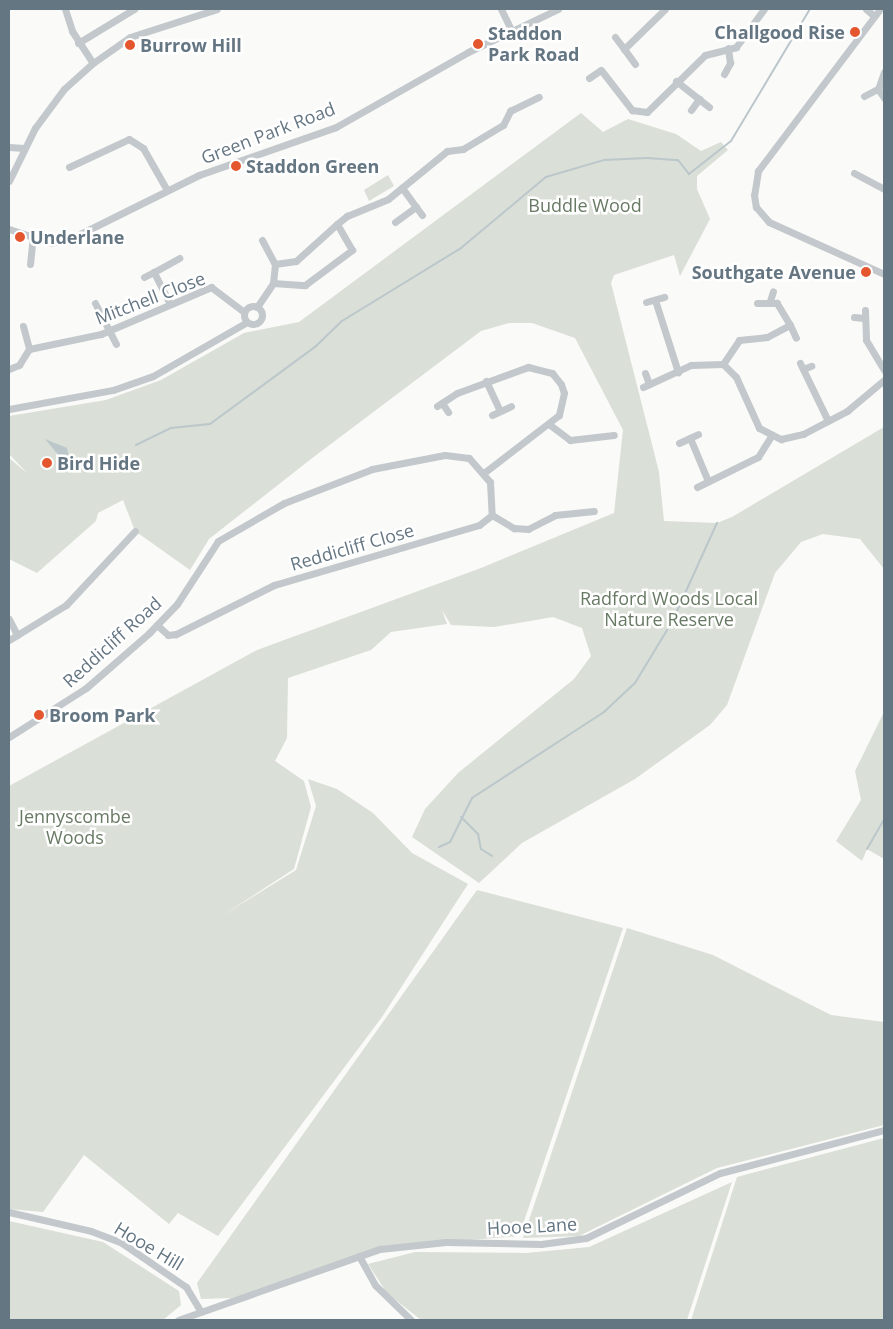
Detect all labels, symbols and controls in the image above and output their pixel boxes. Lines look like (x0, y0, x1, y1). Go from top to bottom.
place label: Challgood Rise (714, 21, 845, 43)
place label: Staddon Park Road (488, 23, 579, 66)
marker: Challgood Rise (849, 26, 861, 38)
place label: Burrow Hill (140, 34, 242, 56)
marker: Staddon Park Road (472, 38, 484, 50)
marker: Burrow Hill (124, 39, 136, 51)
street label: Green Park Road (198, 98, 338, 168)
place label: Staddon Green (246, 155, 379, 177)
marker: Staddon Green (230, 160, 242, 172)
park label: Buddle Wood (528, 194, 642, 216)
place label: Underlane (30, 226, 124, 248)
marker: Underlane (14, 231, 26, 243)
place label: Southgate Avenue (692, 261, 856, 283)
marker: Southgate Avenue (860, 266, 872, 278)
street label: Mitchell Close (92, 267, 208, 329)
place label: Bird Hide (57, 452, 140, 474)
marker: Bird Hide (41, 457, 53, 469)
street label: Reddicliff Close (288, 519, 416, 575)
park label: Radford Woods Local Nature Reserve (580, 588, 758, 630)
street label: Reddicliff Road (58, 592, 166, 692)
place label: Broom Park (49, 704, 155, 726)
marker: Broom Park (33, 709, 45, 721)
park label: Jennyscombe Woods (19, 806, 131, 849)
street label: Hooe Lane (486, 1213, 578, 1239)
street label: Hooe Hill (111, 1217, 187, 1275)

